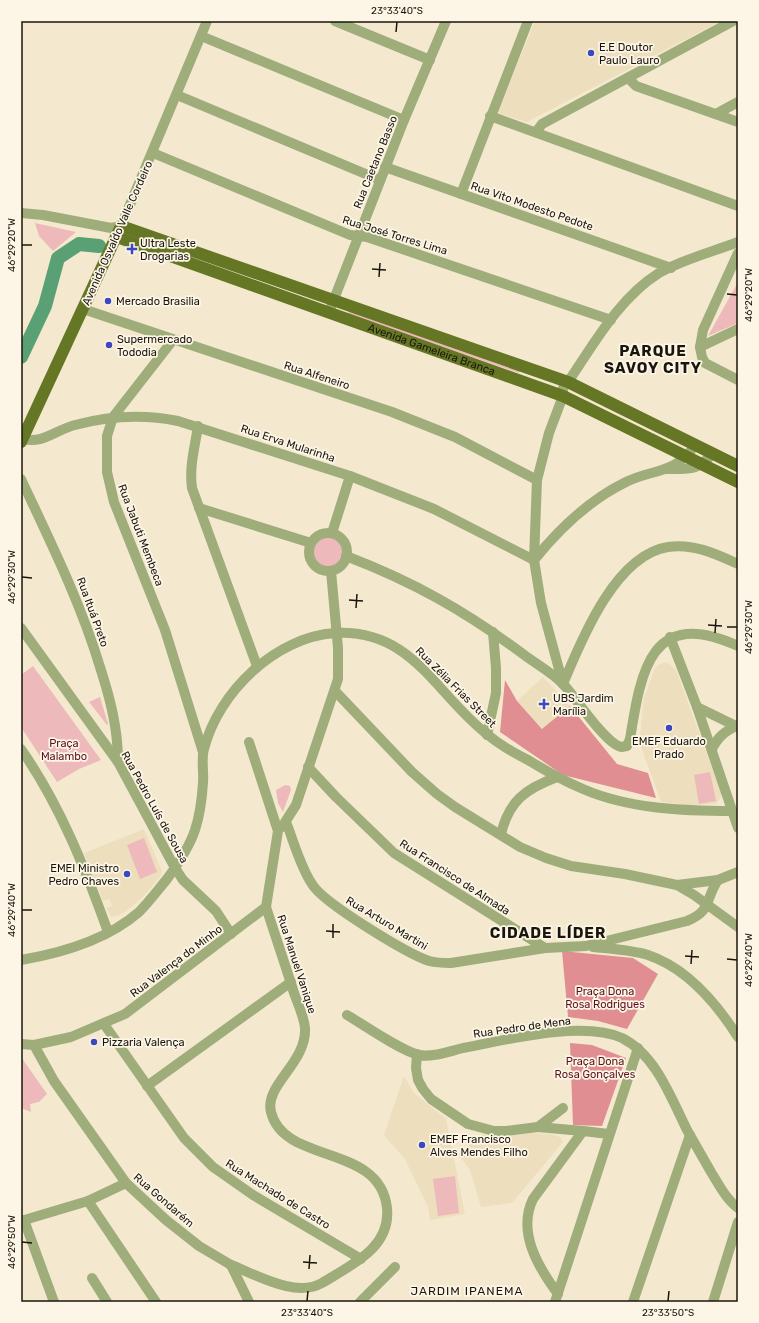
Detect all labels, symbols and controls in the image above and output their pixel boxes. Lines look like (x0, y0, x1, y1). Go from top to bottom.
text: 23°33'40"S (371, 5, 423, 17)
place label: E.E Doutor Paulo Lauro (599, 41, 660, 67)
marker: E.E Doutor Paulo Lauro (586, 48, 596, 58)
street label: Rua Caetano Basso (351, 114, 400, 211)
street label: Avenida Osvaldo Valle Cordeiro (80, 159, 155, 307)
street label: Rua Vito Modesto Pedote (469, 179, 595, 234)
street label: Rua José Torres Lima (341, 213, 449, 258)
text: 46°29'20"W (6, 218, 18, 272)
place label: Ultra Leste Drogarias (140, 237, 196, 263)
marker: Ultra Leste Drogarias (127, 244, 137, 254)
text: 46°29'20"W (743, 268, 755, 322)
place label: Mercado Brasilia (116, 295, 200, 308)
marker: Mercado Brasilia (103, 296, 113, 306)
street label: Avenida Gameleira Branca (366, 321, 497, 378)
place label: Supermercado Tododia (117, 333, 192, 359)
marker: Supermercado Tododia (104, 340, 114, 350)
district label: PARQUE SAVOY CITY (604, 342, 702, 377)
street label: Rua Alfeneiro (282, 359, 351, 392)
street label: Rua Erva Mularinha (239, 422, 337, 465)
street label: Rua Jabuti Membeca (115, 482, 166, 588)
text: 46°29'30"W (6, 550, 18, 604)
street label: Rua Ituá Preto (74, 576, 111, 649)
text: 46°29'30"W (743, 600, 755, 654)
street label: Rua Zélia Frias Street (413, 644, 499, 731)
place label: UBS Jardim Marília (553, 692, 614, 718)
marker: UBS Jardim Marília (538, 698, 550, 710)
marker: EMEF Eduardo Prado (664, 723, 674, 733)
place label: EMEF Eduardo Prado (632, 735, 706, 761)
park label: Praça Malambo (41, 737, 87, 763)
street label: Rua Pedro Luís de Sousa (118, 749, 191, 865)
street label: Rua Francisco de Almada (397, 837, 512, 918)
place label: EMEI Ministro Pedro Chaves (49, 862, 119, 888)
marker: EMEI Ministro Pedro Chaves (122, 869, 132, 879)
text: 46°29'40"W (6, 883, 18, 937)
street label: Rua Arturo Martini (343, 894, 430, 953)
street label: Rua Manuel Vanique (274, 913, 319, 1015)
street label: Rua Valença do Minho (128, 923, 225, 1000)
district label: CIDADE LÍDER (490, 924, 606, 942)
text: 46°29'40"W (743, 933, 755, 987)
park label: Praça Dona Rosa Rodrigues (565, 985, 645, 1011)
street label: Rua Pedro de Mena (472, 1014, 572, 1041)
place label: Pizzaria Valença (102, 1036, 185, 1049)
marker: Pizzaria Valença (89, 1037, 99, 1047)
park label: Praça Dona Rosa Gonçalves (555, 1055, 636, 1081)
place label: EMEF Francisco Alves Mendes Filho (430, 1133, 528, 1159)
marker: EMEF Francisco Alves Mendes Filho (417, 1140, 427, 1150)
street label: Rua Machado de Castro (223, 1157, 332, 1232)
street label: Rua Gondarém (131, 1171, 197, 1230)
text: 46°29'50"W (6, 1215, 18, 1269)
district label: JARDIM IPANEMA (410, 1284, 524, 1298)
text: 23°33'40"S (281, 1307, 333, 1319)
text: 23°33'50"S (642, 1307, 694, 1319)

